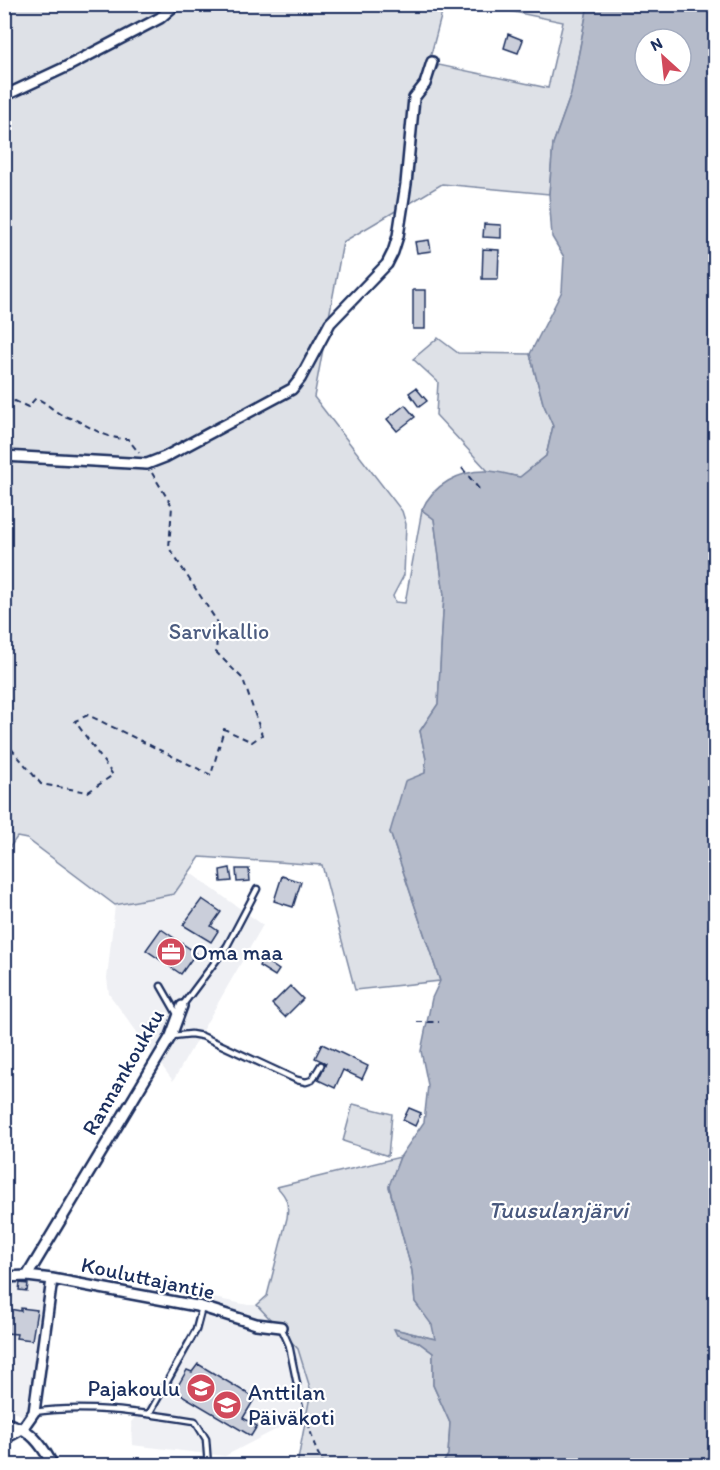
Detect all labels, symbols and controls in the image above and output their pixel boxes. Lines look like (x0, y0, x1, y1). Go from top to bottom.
north arrow (633, 27, 693, 87)
text: N (647, 33, 666, 55)
park label: Sarvikallio (169, 618, 269, 645)
office icon: Oma maa (155, 936, 187, 968)
place label: Oma maa (192, 939, 283, 966)
street label: Rannankoukku (76, 1004, 170, 1140)
water label: Tuusulanjärvi (488, 1195, 631, 1224)
street label: Kouluttajantie (79, 1251, 217, 1305)
school or university icon: Pajakoulu (185, 1372, 217, 1404)
place label: Pajakoulu (88, 1375, 180, 1402)
place label: Anttilan Päiväkoti (248, 1379, 335, 1431)
school or university icon: Anttilan Päiväkoti (211, 1389, 243, 1421)

